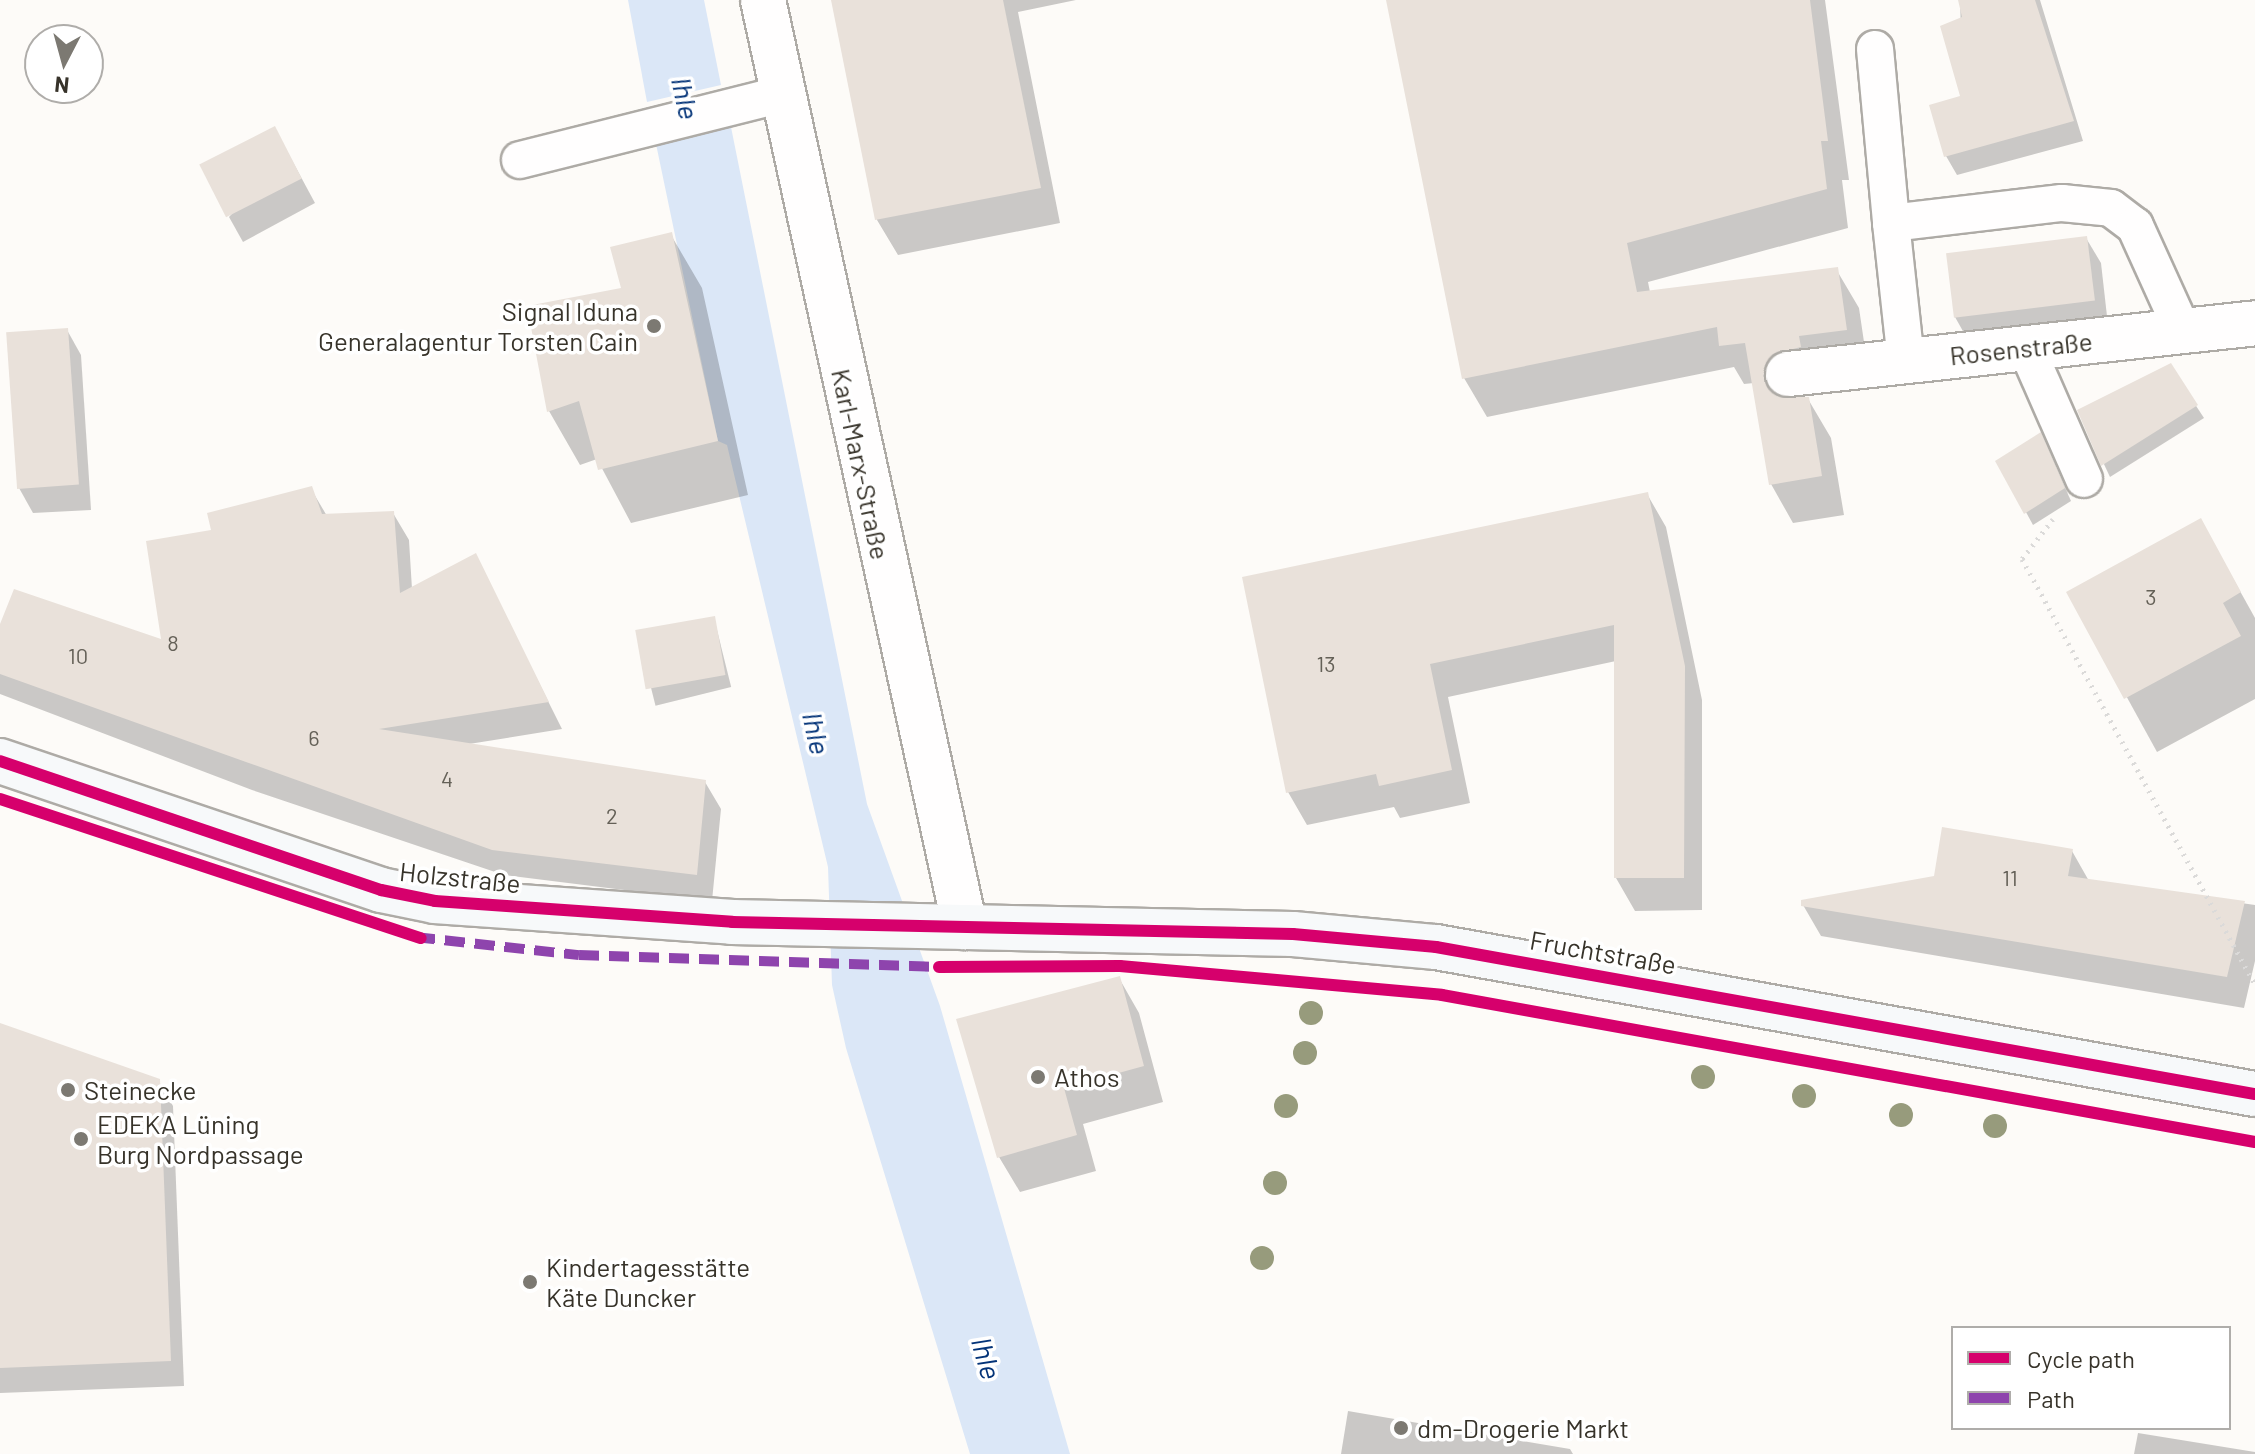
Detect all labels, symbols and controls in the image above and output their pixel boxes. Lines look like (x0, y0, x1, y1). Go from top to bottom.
north arrow (24, 24, 104, 104)
text: N (53, 72, 70, 100)
water label: Ihle (665, 74, 707, 122)
place label: Signal Iduna Generalagentur Torsten Cain (318, 295, 638, 356)
marker: Signal Iduna Generalagentur Torsten Cain (645, 317, 663, 335)
street label: Rosenstraße (1948, 325, 2094, 371)
street label: Karl-Marx-Straße (826, 366, 896, 562)
house number: 3 (2145, 584, 2157, 610)
house number: 8 (167, 630, 179, 656)
house number: 10 (68, 643, 88, 669)
house number: 13 (1316, 651, 1336, 677)
water label: Ihle (796, 709, 838, 757)
house number: 6 (308, 725, 320, 751)
house number: 4 (441, 766, 453, 792)
house number: 2 (606, 803, 618, 829)
street label: Holzstraße (398, 855, 522, 899)
house number: 11 (2002, 865, 2018, 891)
street label: Fruchtstraße (1527, 924, 1679, 980)
place label: Athos (1054, 1061, 1119, 1093)
marker: Athos (1029, 1068, 1047, 1086)
place label: Steinecke (84, 1074, 196, 1106)
marker: Steinecke (59, 1081, 77, 1099)
place label: EDEKA Lüning Burg Nordpassage (97, 1108, 304, 1170)
marker: EDEKA Lüning Burg Nordpassage (72, 1130, 90, 1148)
place label: Kindertagesstätte Käte Duncker (546, 1251, 750, 1312)
marker: Kindertagesstätte Käte Duncker (521, 1273, 539, 1291)
legend (1951, 1326, 2231, 1430)
water label: Ihle (965, 1333, 1009, 1383)
text: Cycle path (2027, 1344, 2135, 1373)
text: Path (2027, 1384, 2075, 1413)
place label: dm-Drogerie Markt (1417, 1412, 1629, 1444)
marker: dm-Drogerie Markt (1392, 1419, 1410, 1437)

